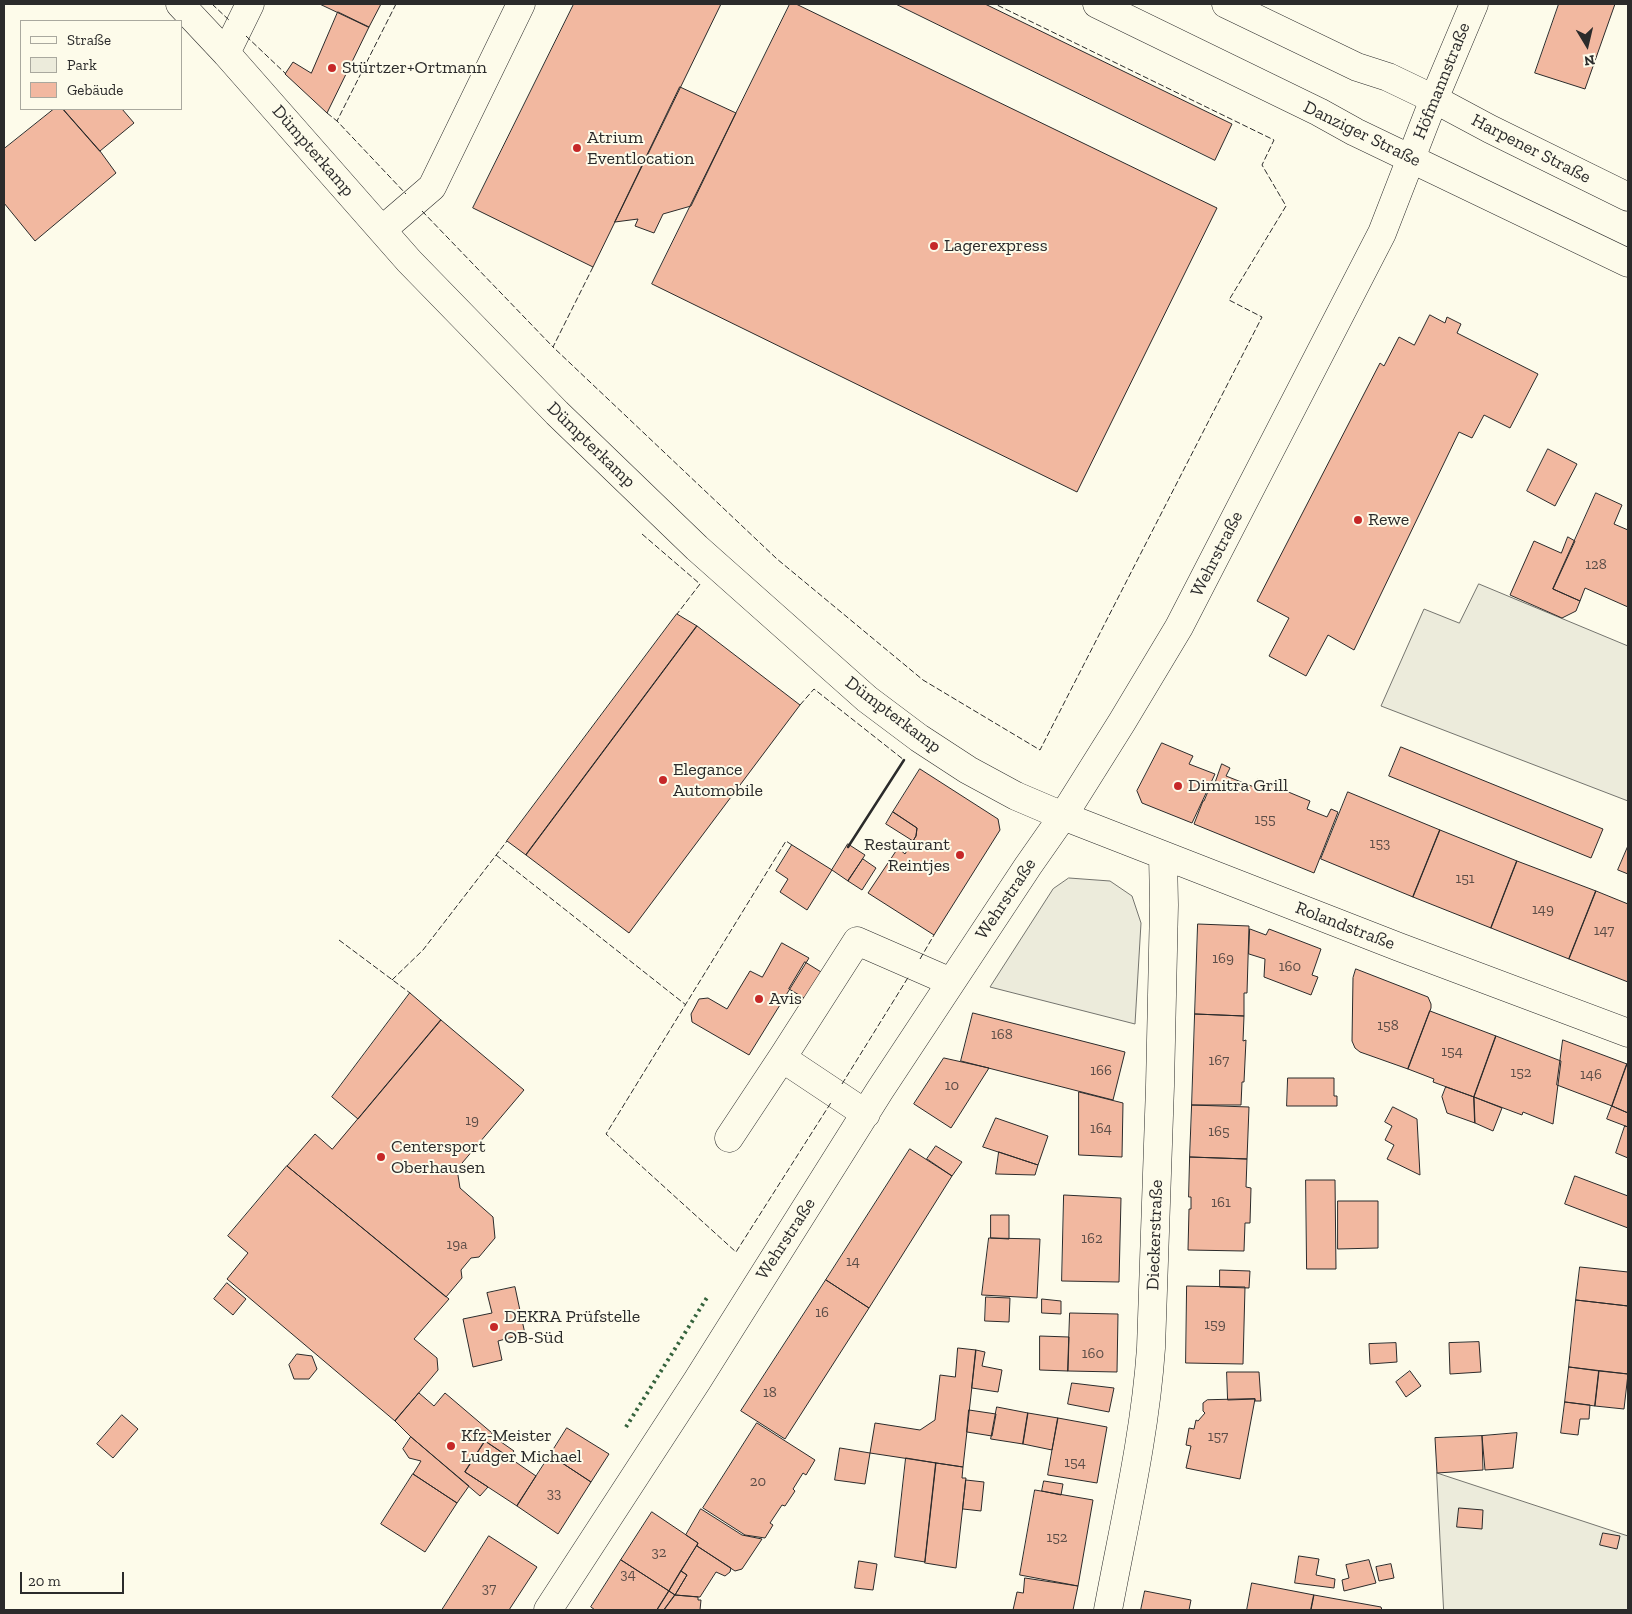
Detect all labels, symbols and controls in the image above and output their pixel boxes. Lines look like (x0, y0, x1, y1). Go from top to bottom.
street label: Höfmannstraße (1409, 19, 1475, 143)
legend (20, 20, 182, 110)
north arrow (1562, 20, 1612, 70)
text: Straße (67, 31, 111, 49)
text: N (1583, 51, 1596, 70)
text: Park (67, 56, 97, 74)
place label: Stürtzer+Ortmann (342, 57, 487, 79)
marker: Stürtzer+Ortmann (326, 62, 338, 74)
text: Gebäude (67, 81, 123, 99)
street label: Danziger Straße (1300, 96, 1424, 172)
street label: Dümpterkamp (267, 101, 359, 201)
street label: Harpener Straße (1468, 110, 1594, 188)
place label: Atrium Eventlocation (587, 127, 694, 170)
marker: Atrium Eventlocation (571, 142, 583, 154)
place label: Lagerexpress (944, 235, 1048, 257)
marker: Lagerexpress (928, 240, 940, 252)
street label: Dümpterkamp (542, 398, 640, 492)
street label: Wehrstraße (1186, 508, 1248, 600)
place label: Rewe (1368, 509, 1409, 531)
marker: Rewe (1352, 514, 1364, 526)
house number: 128 (1585, 556, 1607, 574)
street label: Dümpterkamp (841, 672, 945, 758)
place label: Elegance Automobile (673, 759, 763, 802)
marker: Elegance Automobile (657, 774, 669, 786)
place label: Dimitra Grill (1188, 775, 1288, 797)
marker: Dimitra Grill (1172, 780, 1184, 792)
house number: 155 (1254, 811, 1276, 829)
place label: Restaurant Reintjes (864, 834, 950, 876)
house number: 153 (1370, 835, 1390, 853)
marker: Restaurant Reintjes (954, 849, 966, 861)
street label: Wehrstraße (971, 854, 1041, 944)
house number: 151 (1455, 870, 1475, 888)
street label: Rolandstraße (1292, 897, 1398, 955)
house number: 149 (1532, 901, 1554, 919)
house number: 147 (1594, 922, 1614, 940)
house number: 169 (1212, 950, 1234, 968)
house number: 160 (1279, 958, 1301, 976)
place label: Avis (769, 988, 802, 1010)
marker: Avis (753, 993, 765, 1005)
house number: 158 (1377, 1017, 1399, 1035)
house number: 168 (991, 1026, 1013, 1044)
house number: 154 (1441, 1043, 1463, 1061)
house number: 167 (1209, 1052, 1229, 1070)
house number: 166 (1090, 1062, 1112, 1080)
house number: 152 (1510, 1064, 1532, 1082)
house number: 146 (1580, 1066, 1602, 1084)
house number: 10 (945, 1077, 959, 1095)
house number: 19 (465, 1112, 479, 1130)
house number: 164 (1090, 1120, 1112, 1138)
house number: 165 (1208, 1123, 1230, 1141)
place label: Centersport Oberhausen (391, 1136, 485, 1178)
marker: Centersport Oberhausen (375, 1151, 387, 1163)
street label: Dieckerstraße (1142, 1179, 1168, 1291)
street label: Wehrstraße (752, 1194, 820, 1284)
house number: 161 (1211, 1194, 1231, 1212)
house number: 162 (1081, 1230, 1103, 1248)
house number: 19a (447, 1236, 467, 1254)
house number: 14 (846, 1253, 860, 1271)
house number: 16 (815, 1304, 829, 1322)
place label: DEKRA Prüfstelle OB-Süd (504, 1306, 640, 1348)
house number: 159 (1204, 1316, 1226, 1334)
marker: DEKRA Prüfstelle OB-Süd (488, 1321, 500, 1333)
house number: 160 (1082, 1345, 1104, 1363)
house number: 18 (763, 1384, 777, 1402)
place label: Kfz-Meister Ludger Michael (461, 1425, 582, 1468)
house number: 157 (1208, 1428, 1228, 1446)
marker: Kfz-Meister Ludger Michael (445, 1440, 457, 1452)
house number: 154 (1064, 1454, 1086, 1472)
house number: 20 (750, 1473, 766, 1491)
house number: 33 (547, 1485, 561, 1503)
house number: 152 (1046, 1529, 1068, 1547)
house number: 32 (651, 1544, 667, 1562)
scale bar (22, 1562, 126, 1594)
house number: 34 (620, 1566, 636, 1584)
text: 20 m (28, 1572, 61, 1590)
house number: 37 (482, 1580, 496, 1598)

